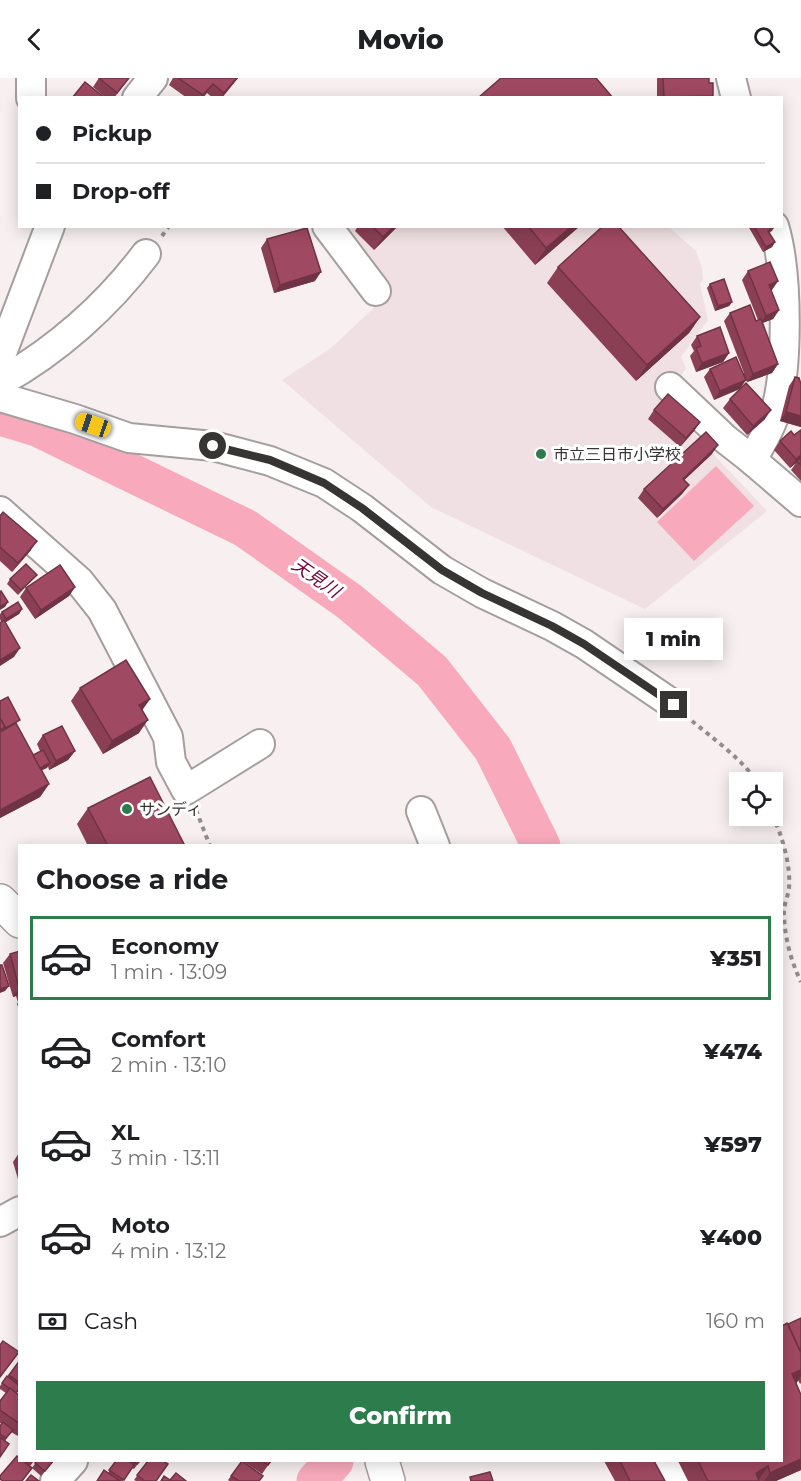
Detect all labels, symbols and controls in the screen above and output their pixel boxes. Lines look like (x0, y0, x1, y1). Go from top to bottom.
icon: back (18, 23, 51, 56)
text: Movio (357, 23, 444, 56)
icon: search (750, 23, 783, 56)
text: Pickup (72, 120, 152, 147)
text: Drop-off (72, 178, 170, 205)
car (73, 411, 113, 439)
route start (199, 432, 226, 459)
place label: 市立三日市小学校 (553, 445, 681, 464)
marker: 市立三日市小学校 (534, 447, 548, 461)
water label: 天見川 (288, 554, 346, 604)
callout: 1 min (624, 618, 724, 660)
text: 1 min (646, 627, 701, 651)
route end (660, 691, 687, 718)
map controls (729, 772, 783, 826)
button: locate (729, 772, 783, 826)
place label: サンディ (139, 800, 202, 819)
marker: サンディ (120, 802, 134, 816)
text: Choose a ride (36, 863, 228, 896)
icon: car (39, 931, 93, 985)
text: Economy (111, 933, 219, 960)
text: ¥351 (710, 945, 762, 972)
text: 1 min · 13:09 (111, 960, 227, 984)
icon: car (39, 1024, 93, 1078)
text: Comfort (111, 1026, 206, 1053)
text: ¥474 (703, 1038, 762, 1065)
text: 2 min · 13:10 (111, 1053, 226, 1077)
icon: car (39, 1117, 93, 1171)
text: XL (111, 1119, 140, 1146)
text: ¥597 (704, 1131, 762, 1158)
text: 3 min · 13:11 (111, 1146, 220, 1170)
icon: car (39, 1210, 93, 1264)
text: Moto (111, 1212, 170, 1239)
text: ¥400 (700, 1224, 762, 1251)
text: 4 min · 13:12 (111, 1239, 226, 1263)
icon: cash (36, 1305, 69, 1338)
text: Cash (84, 1308, 138, 1335)
text: 160 m (706, 1309, 765, 1333)
button: Confirm (36, 1381, 765, 1450)

